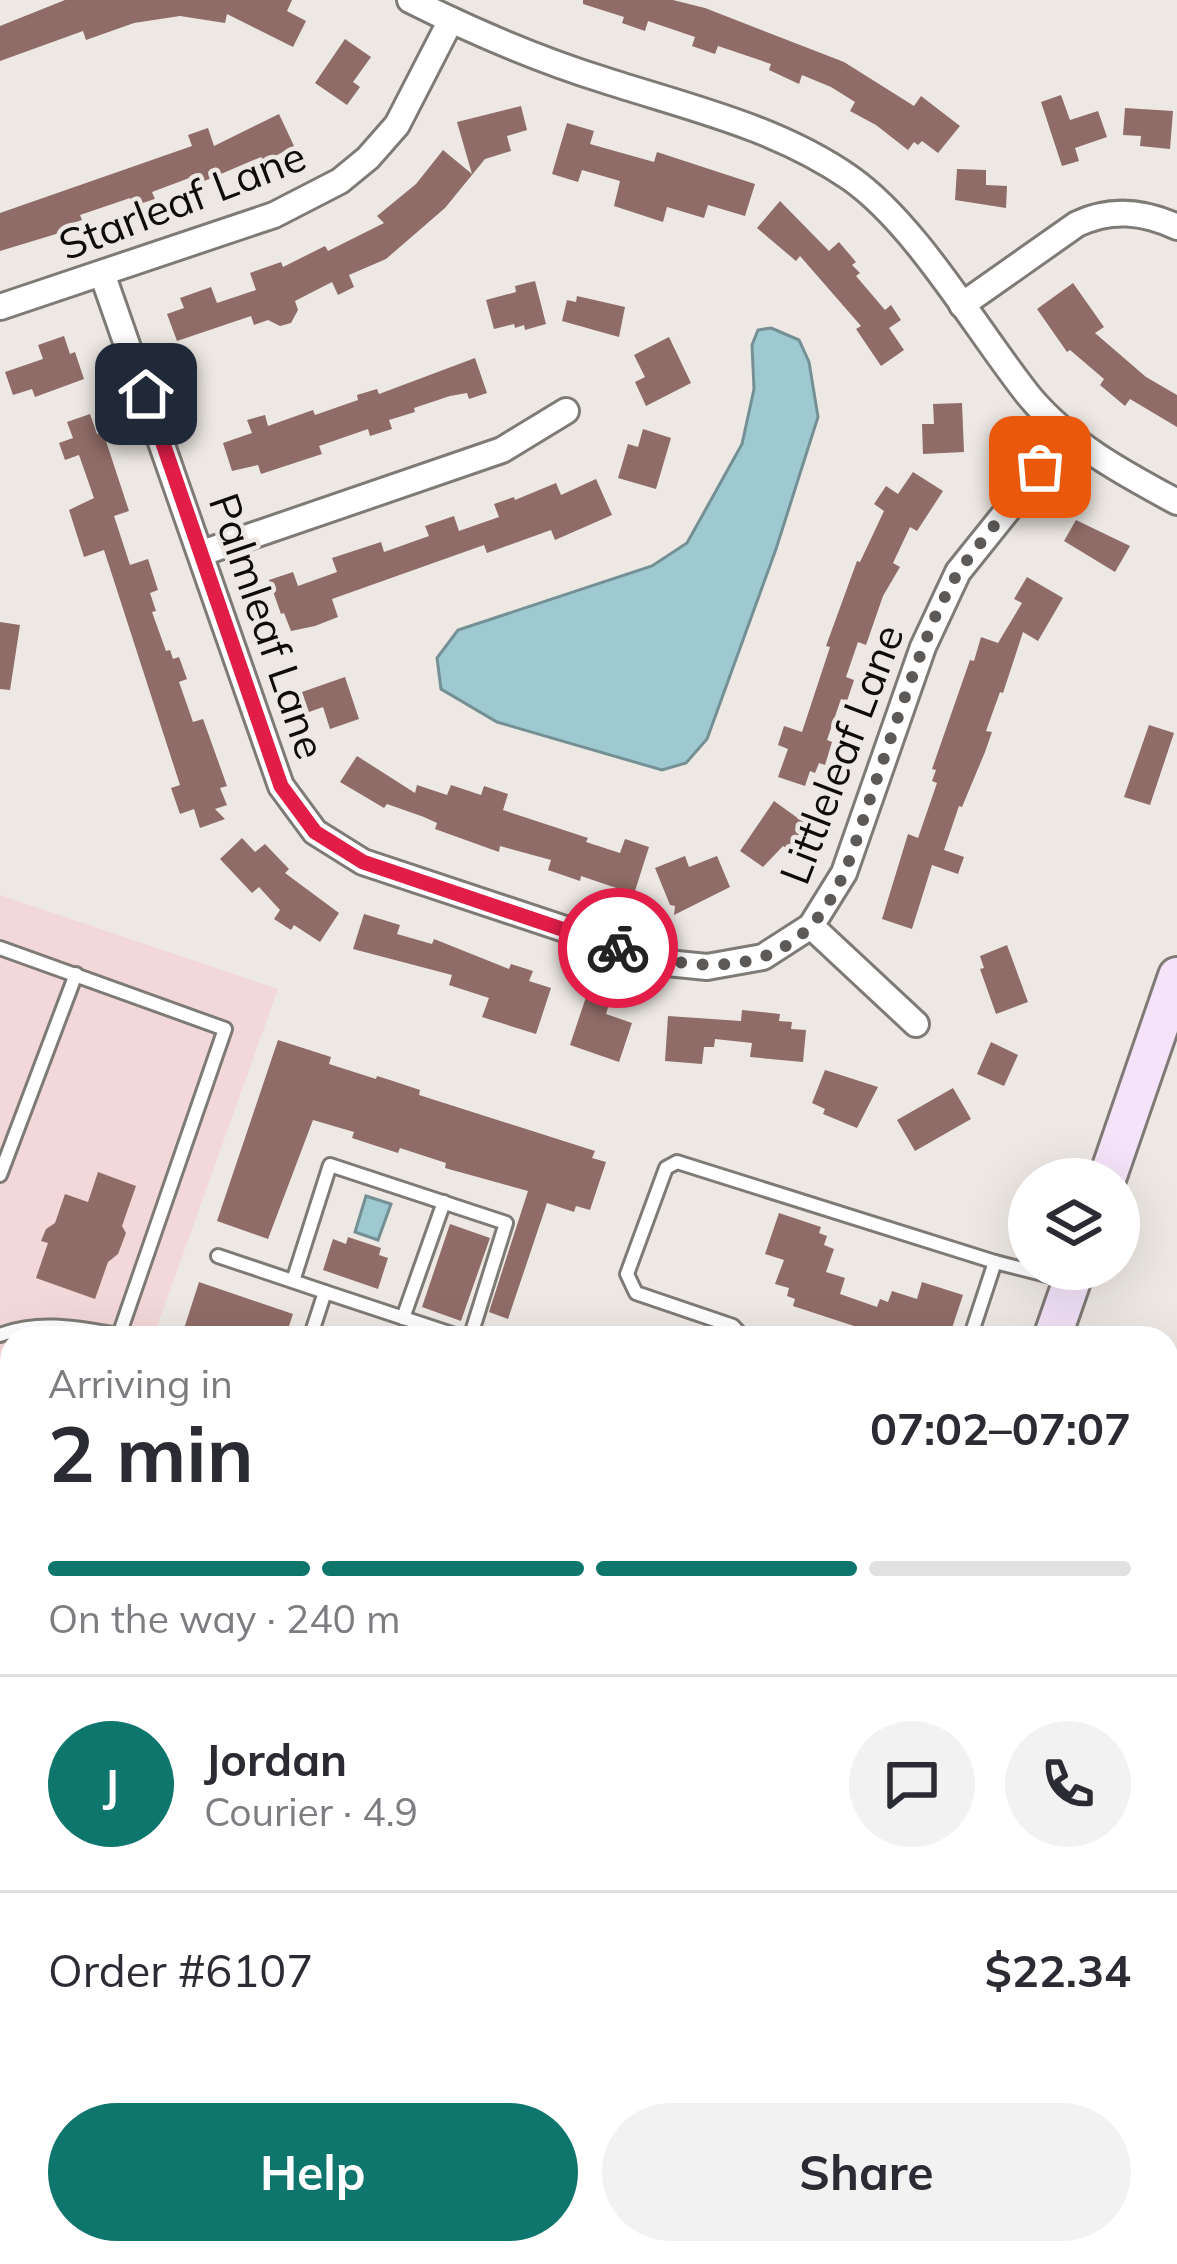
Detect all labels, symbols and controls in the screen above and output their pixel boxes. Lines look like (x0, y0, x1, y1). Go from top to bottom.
street label: Starleaf Lane (51, 129, 313, 271)
pin (95, 343, 197, 445)
icon: home (113, 361, 179, 427)
pin (989, 416, 1091, 518)
icon: bag (1007, 434, 1073, 500)
street label: Palmleaf Lane (198, 486, 338, 766)
street label: Littleleaf Lane (767, 617, 915, 891)
courier (558, 888, 678, 1008)
icon: bike (585, 915, 651, 981)
map controls (1008, 1158, 1140, 1290)
button: layers (1008, 1158, 1140, 1290)
text: Arriving in (48, 1359, 233, 1408)
text: 07:02–07:07 (870, 1400, 1131, 1456)
text: 2 min (48, 1404, 254, 1502)
text: On the way · 240 m (48, 1594, 400, 1643)
button: chat (849, 1721, 975, 1847)
button: phone (1005, 1721, 1131, 1847)
text: Jordan (204, 1731, 347, 1787)
text: J (103, 1756, 119, 1812)
text: Courier · 4.9 (204, 1787, 418, 1836)
text: Order #6107 (48, 1942, 313, 1998)
text: $22.34 (985, 1942, 1131, 1998)
button: Help (48, 2103, 578, 2241)
button: Share (602, 2103, 1131, 2241)

